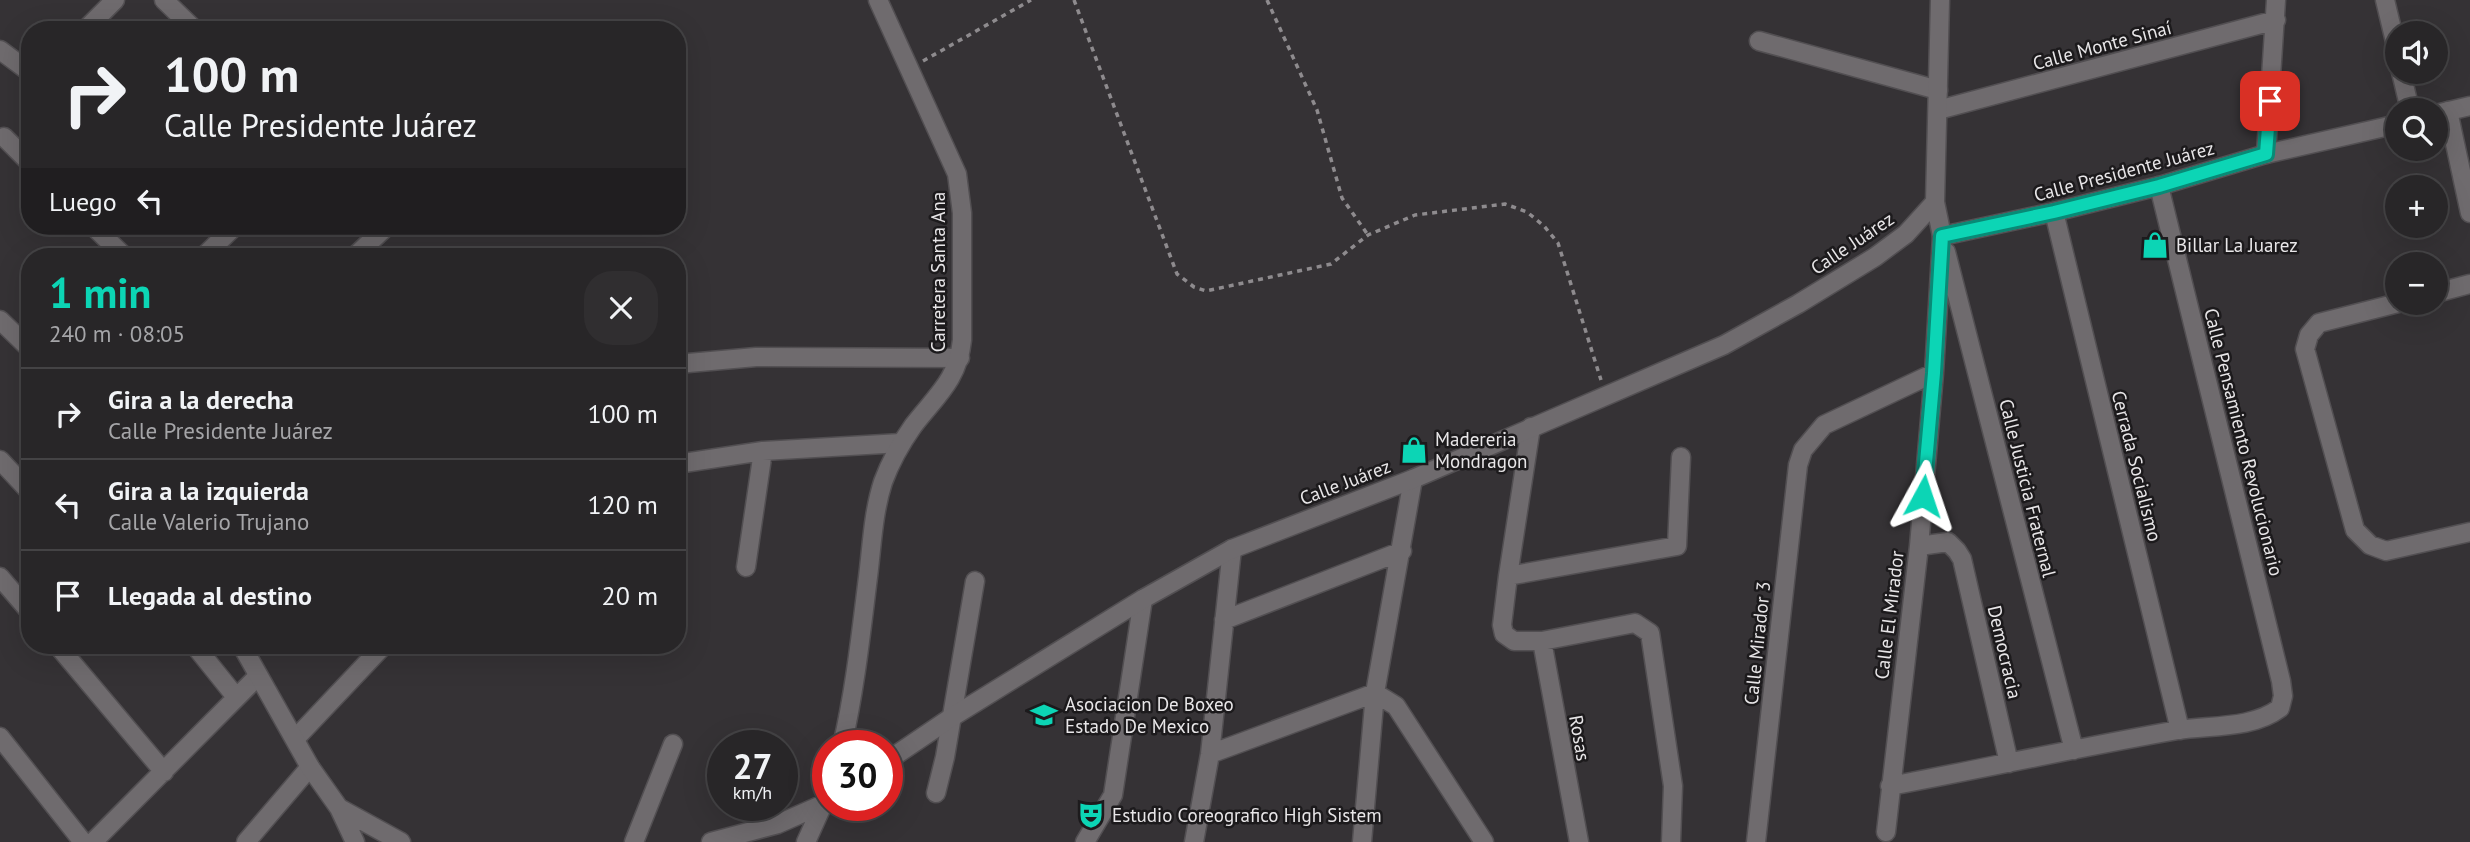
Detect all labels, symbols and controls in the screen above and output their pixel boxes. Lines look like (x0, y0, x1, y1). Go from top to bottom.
street label: Calle Monte Sinaí (2030, 15, 2174, 75)
map controls (2385, 21, 2448, 315)
button: sound (2385, 21, 2448, 84)
text: 100 m (164, 42, 299, 106)
icon: right (49, 49, 140, 140)
pin (2240, 71, 2300, 131)
icon: arrive (2251, 82, 2289, 120)
button: search (2385, 98, 2448, 161)
text: Calle Presidente Juárez (164, 104, 477, 146)
street label: Calle Presidente Juárez (2031, 135, 2217, 207)
button: + (2385, 175, 2448, 238)
icon: left (131, 182, 169, 220)
text: Luego (49, 185, 117, 218)
street label: Carretera Santa Ana (926, 192, 950, 352)
street label: Calle Juárez (1806, 206, 1898, 280)
shop icon: Billar La Juarez (2140, 230, 2170, 260)
place label: Billar La Juarez (2176, 233, 2298, 257)
button: − (2385, 252, 2448, 315)
text: 1 min (49, 265, 151, 320)
button: close (584, 271, 658, 345)
street label: Calle Pensamiento Revolucionario (2199, 306, 2289, 578)
text: 240 m · 08:05 (49, 319, 185, 348)
text: Gira a la derecha (108, 383, 294, 416)
street label: Cerrada Socialismo (2107, 388, 2167, 544)
icon: right (49, 395, 87, 433)
street label: Calle Justicia Fraternal (1994, 396, 2062, 580)
text: 100 m (587, 397, 658, 430)
text: Calle Presidente Juárez (108, 416, 333, 445)
place label: Madereria Mondragon (1435, 427, 1528, 473)
shop icon: Madereria Mondragon (1399, 435, 1429, 465)
street label: Calle Juárez (1296, 454, 1394, 510)
position arrow (1886, 459, 1960, 533)
text: Gira a la izquierda (108, 474, 309, 507)
icon: left (49, 486, 87, 524)
text: 120 m (587, 488, 658, 521)
text: Calle Valerio Trujano (108, 507, 309, 536)
street label: Calle El Mirador (1869, 549, 1909, 681)
icon: arrive (49, 577, 87, 615)
text: Llegada al destino (108, 579, 312, 612)
text: 20 m (602, 579, 658, 612)
street label: Calle Mirador 3 (1739, 580, 1775, 706)
street label: Democracia (1983, 603, 2027, 701)
place label: Asociacion De Boxeo Estado De Mexico (1065, 692, 1234, 738)
school or university icon: Asociacion De Boxeo Estado De Mexico (1029, 700, 1059, 730)
street label: Rosas (1564, 713, 1596, 763)
speed limit sign: 30 (812, 730, 903, 821)
text: 27 (733, 743, 772, 789)
text: km/h (733, 781, 772, 804)
theatre icon: Estudio Coreografico High Sistem (1076, 800, 1106, 830)
place label: Estudio Coreografico High Sistem (1112, 803, 1382, 827)

